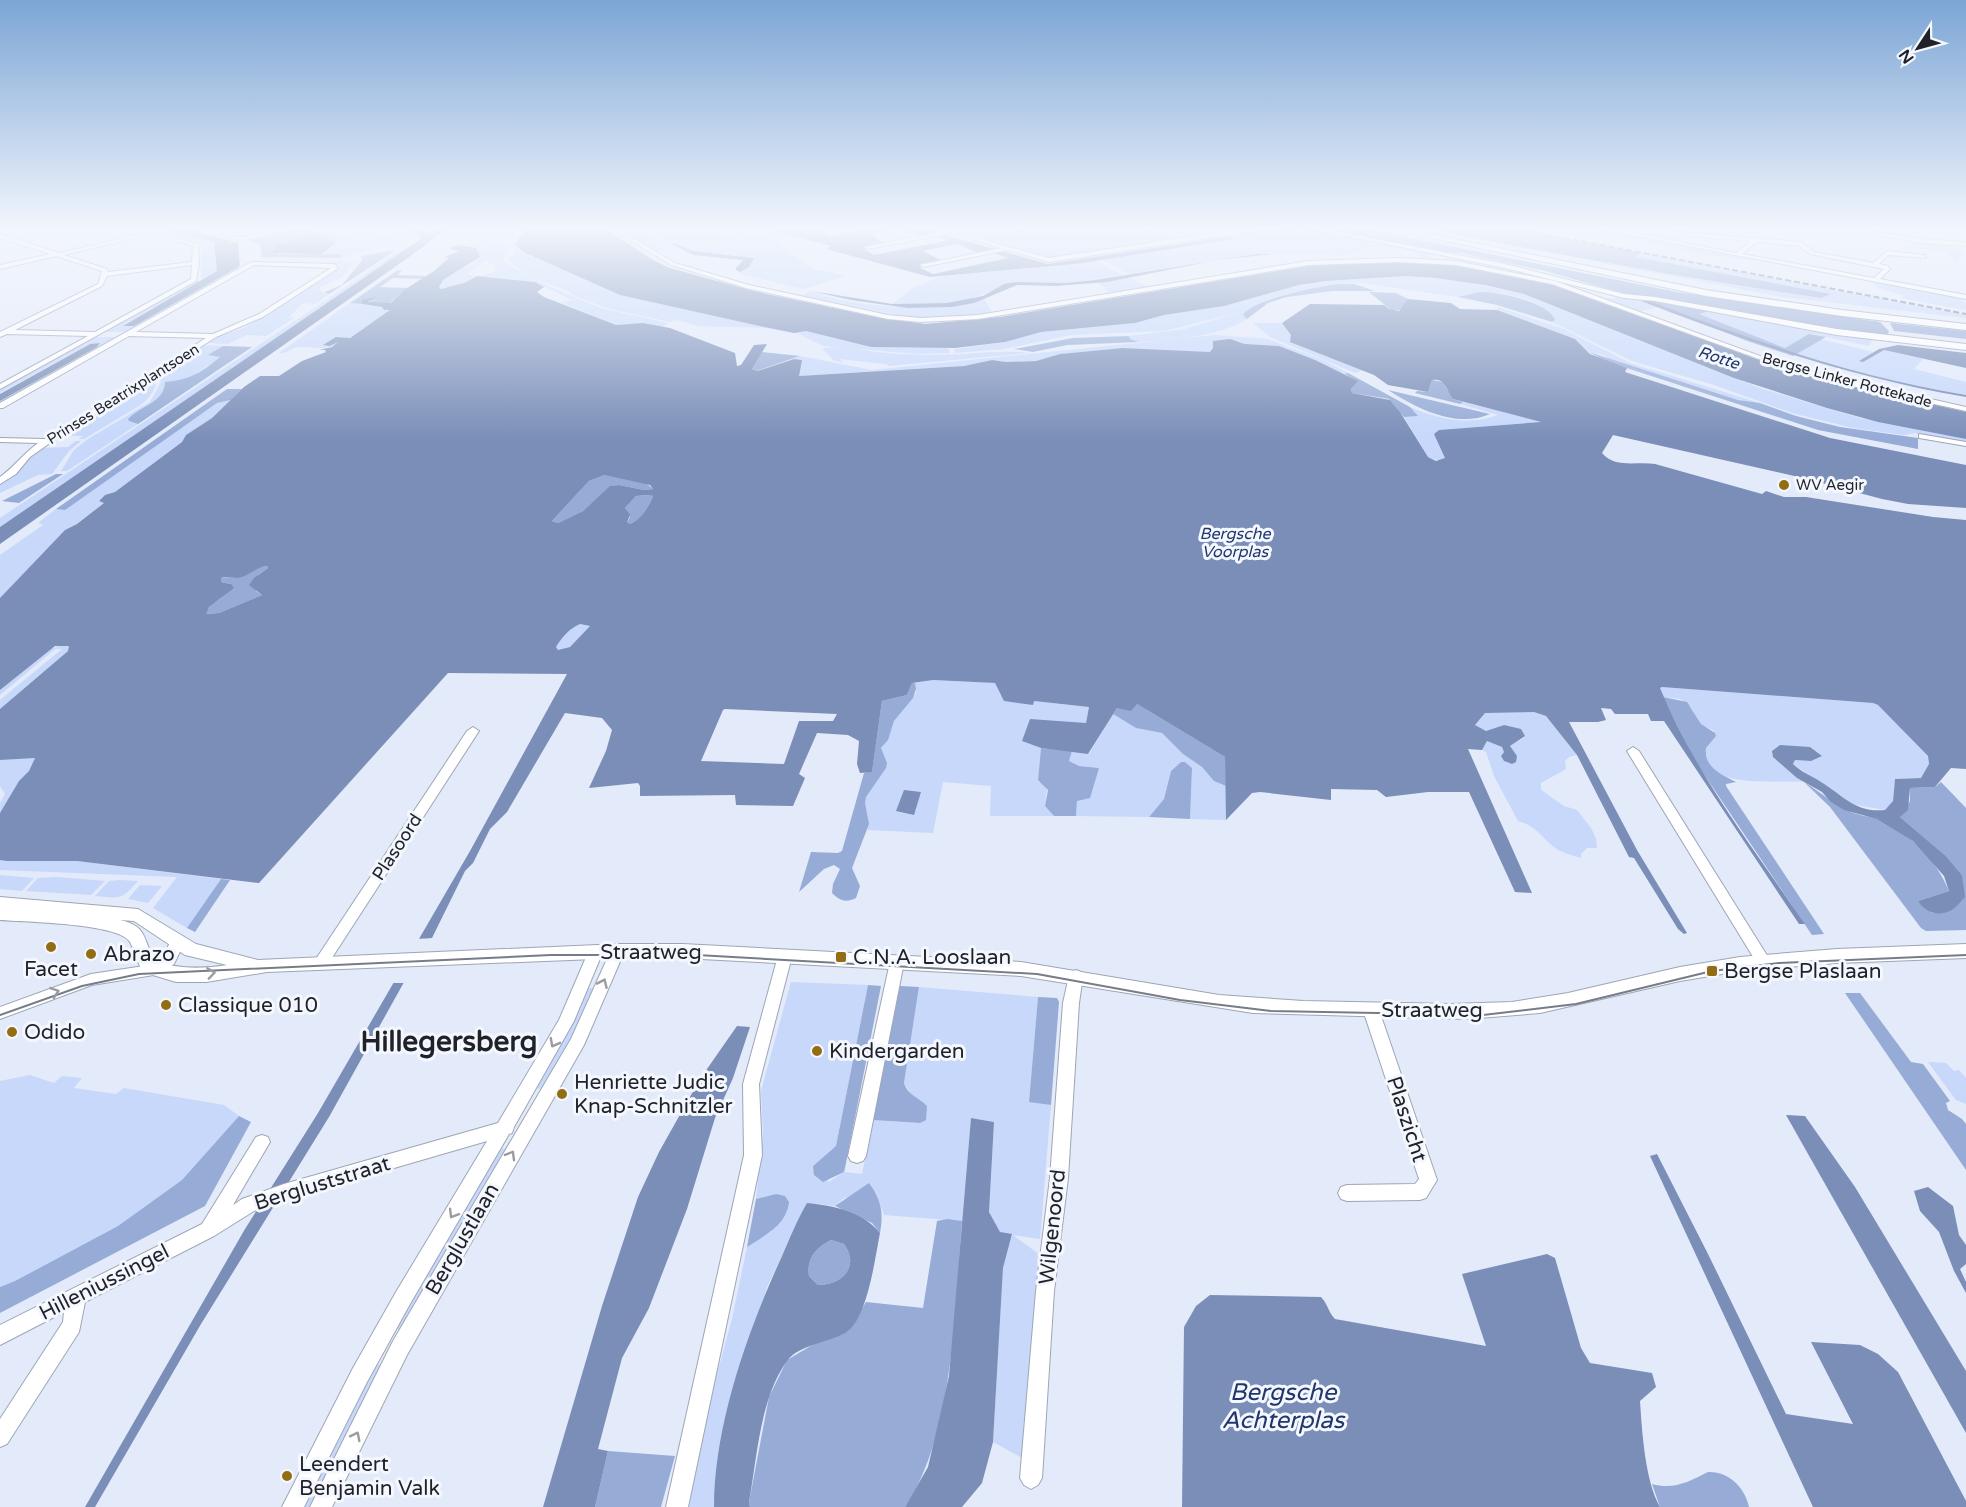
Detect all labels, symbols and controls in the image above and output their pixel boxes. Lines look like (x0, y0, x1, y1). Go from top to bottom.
north arrow (1888, 18, 1948, 78)
text: N (1895, 45, 1919, 67)
street label: Prinses Beatrixplantsoen (44, 340, 202, 448)
water label: Rotte (1696, 342, 1743, 374)
street label: Bergse Linker Rottekade (1760, 349, 1934, 411)
place label: WV Aegir (1796, 476, 1864, 494)
marker: WV Aegir (1777, 478, 1791, 492)
water label: Bergsche Voorplas (1199, 524, 1271, 562)
street label: Plasoord (367, 810, 427, 884)
marker: Facet (44, 940, 58, 954)
street label: Straatweg (600, 940, 702, 965)
place label: Abrazo (103, 942, 175, 967)
place label: C.N.A. Looslaan (853, 945, 1011, 970)
marker: Abrazo (84, 947, 98, 961)
marker: C.N.A. Looslaan (834, 950, 848, 964)
place label: Facet (24, 957, 78, 982)
place label: Bergse Plaslaan (1724, 959, 1881, 984)
marker: Bergse Plaslaan (1705, 964, 1719, 978)
one-way arrow (206, 968, 216, 980)
one-way arrow (596, 979, 608, 990)
one-way arrow (49, 987, 60, 999)
place label: Classique 010 (178, 993, 318, 1018)
marker: Classique 010 (159, 998, 173, 1012)
street label: Straatweg (1381, 998, 1483, 1023)
place label: Odido (24, 1020, 85, 1045)
marker: Odido (5, 1025, 19, 1039)
district label: Hillegersberg (361, 1025, 537, 1059)
one-way arrow (550, 1037, 561, 1047)
place label: Kindergarden (829, 1039, 965, 1064)
marker: Kindergarden (810, 1044, 824, 1058)
place label: Henriette Judic Knap-Schnitzler (574, 1070, 733, 1119)
street label: Plaszicht (1381, 1073, 1432, 1165)
marker: Henriette Judic Knap-Schnitzler (555, 1087, 569, 1101)
street label: Bergluststraat (251, 1151, 393, 1216)
one-way arrow (504, 1151, 515, 1161)
street label: Wilgenoord (1034, 1168, 1071, 1286)
street label: Berglustlaan (420, 1179, 505, 1300)
one-way arrow (448, 1208, 460, 1218)
street label: Hilleniussingel (35, 1239, 173, 1326)
water label: Bergsche Achterplas (1222, 1378, 1346, 1435)
one-way arrow (349, 1431, 360, 1442)
place label: Leendert Benjamin Valk (299, 1452, 440, 1501)
marker: Leendert Benjamin Valk (280, 1469, 294, 1483)

